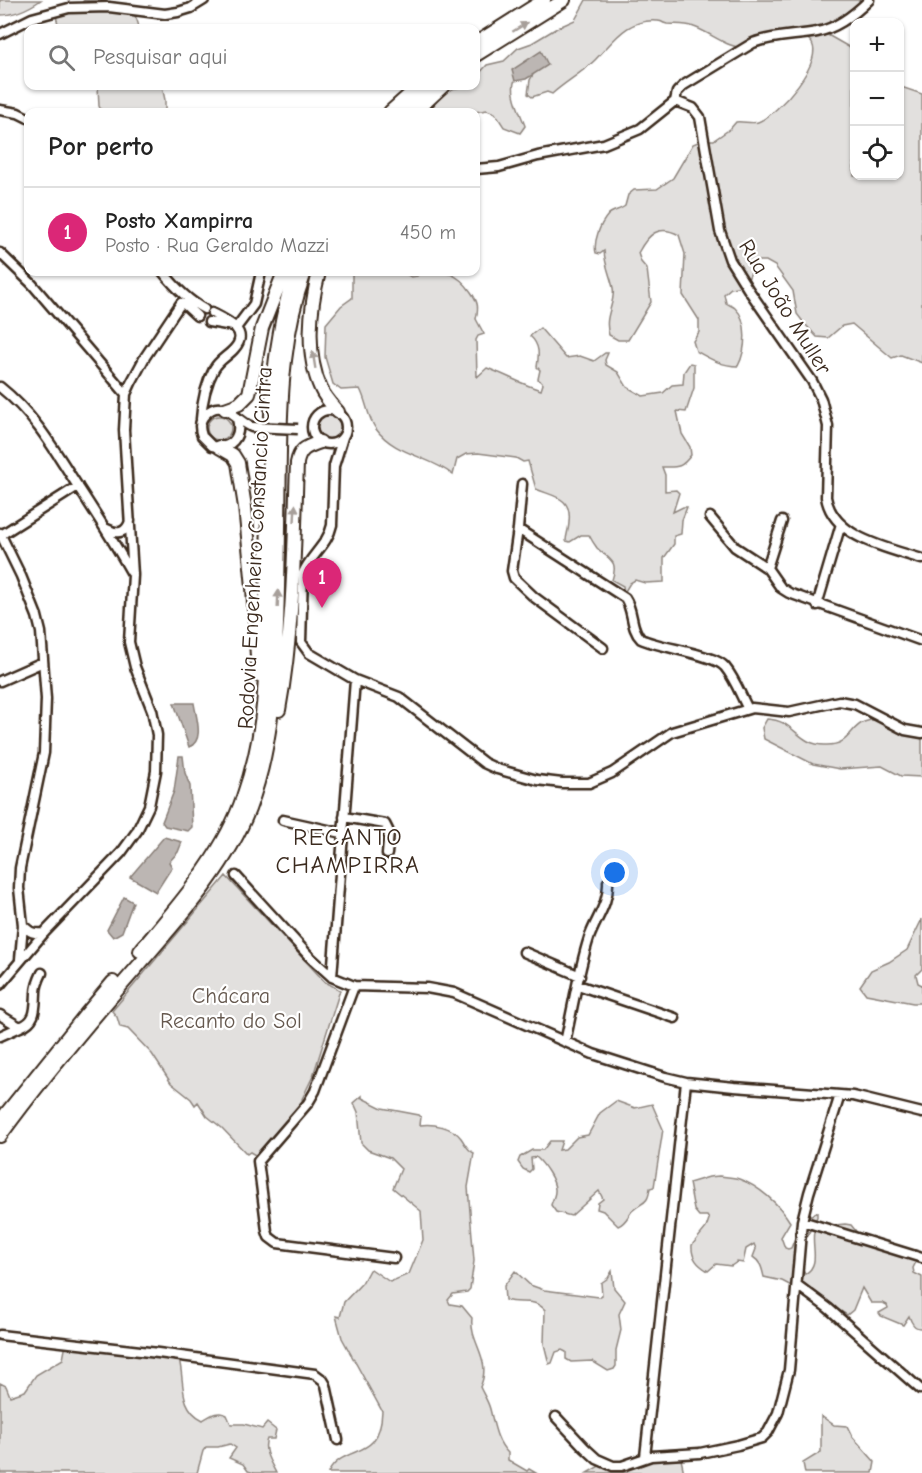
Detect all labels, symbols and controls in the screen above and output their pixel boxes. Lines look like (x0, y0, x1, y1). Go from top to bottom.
map controls (850, 18, 904, 180)
button: + (850, 18, 904, 72)
one-way arrow (512, 22, 528, 33)
search box (24, 24, 480, 90)
icon: search (45, 41, 78, 74)
text: Pesquisar aqui (93, 44, 228, 70)
button: − (850, 72, 904, 126)
button: locate (850, 126, 904, 180)
text: Por perto (48, 132, 154, 162)
text: Posto Xampirra (105, 208, 253, 234)
text: 1 (64, 221, 71, 244)
text: 450 m (400, 221, 456, 244)
text: Posto · Rua Geraldo Mazzi (105, 234, 329, 257)
street label: Rua João Muller (733, 235, 837, 379)
one-way arrow (309, 350, 318, 369)
street label: Rodovia Engenheiro Constancio Cintra (233, 366, 277, 730)
one-way arrow (290, 503, 300, 522)
pin: 1 (302, 558, 342, 608)
one-way arrow (273, 590, 282, 609)
district label: RECANTO CHAMPIRRA (275, 823, 421, 879)
your location (600, 858, 629, 887)
park label: Chácara Recanto do Sol (160, 983, 302, 1034)

